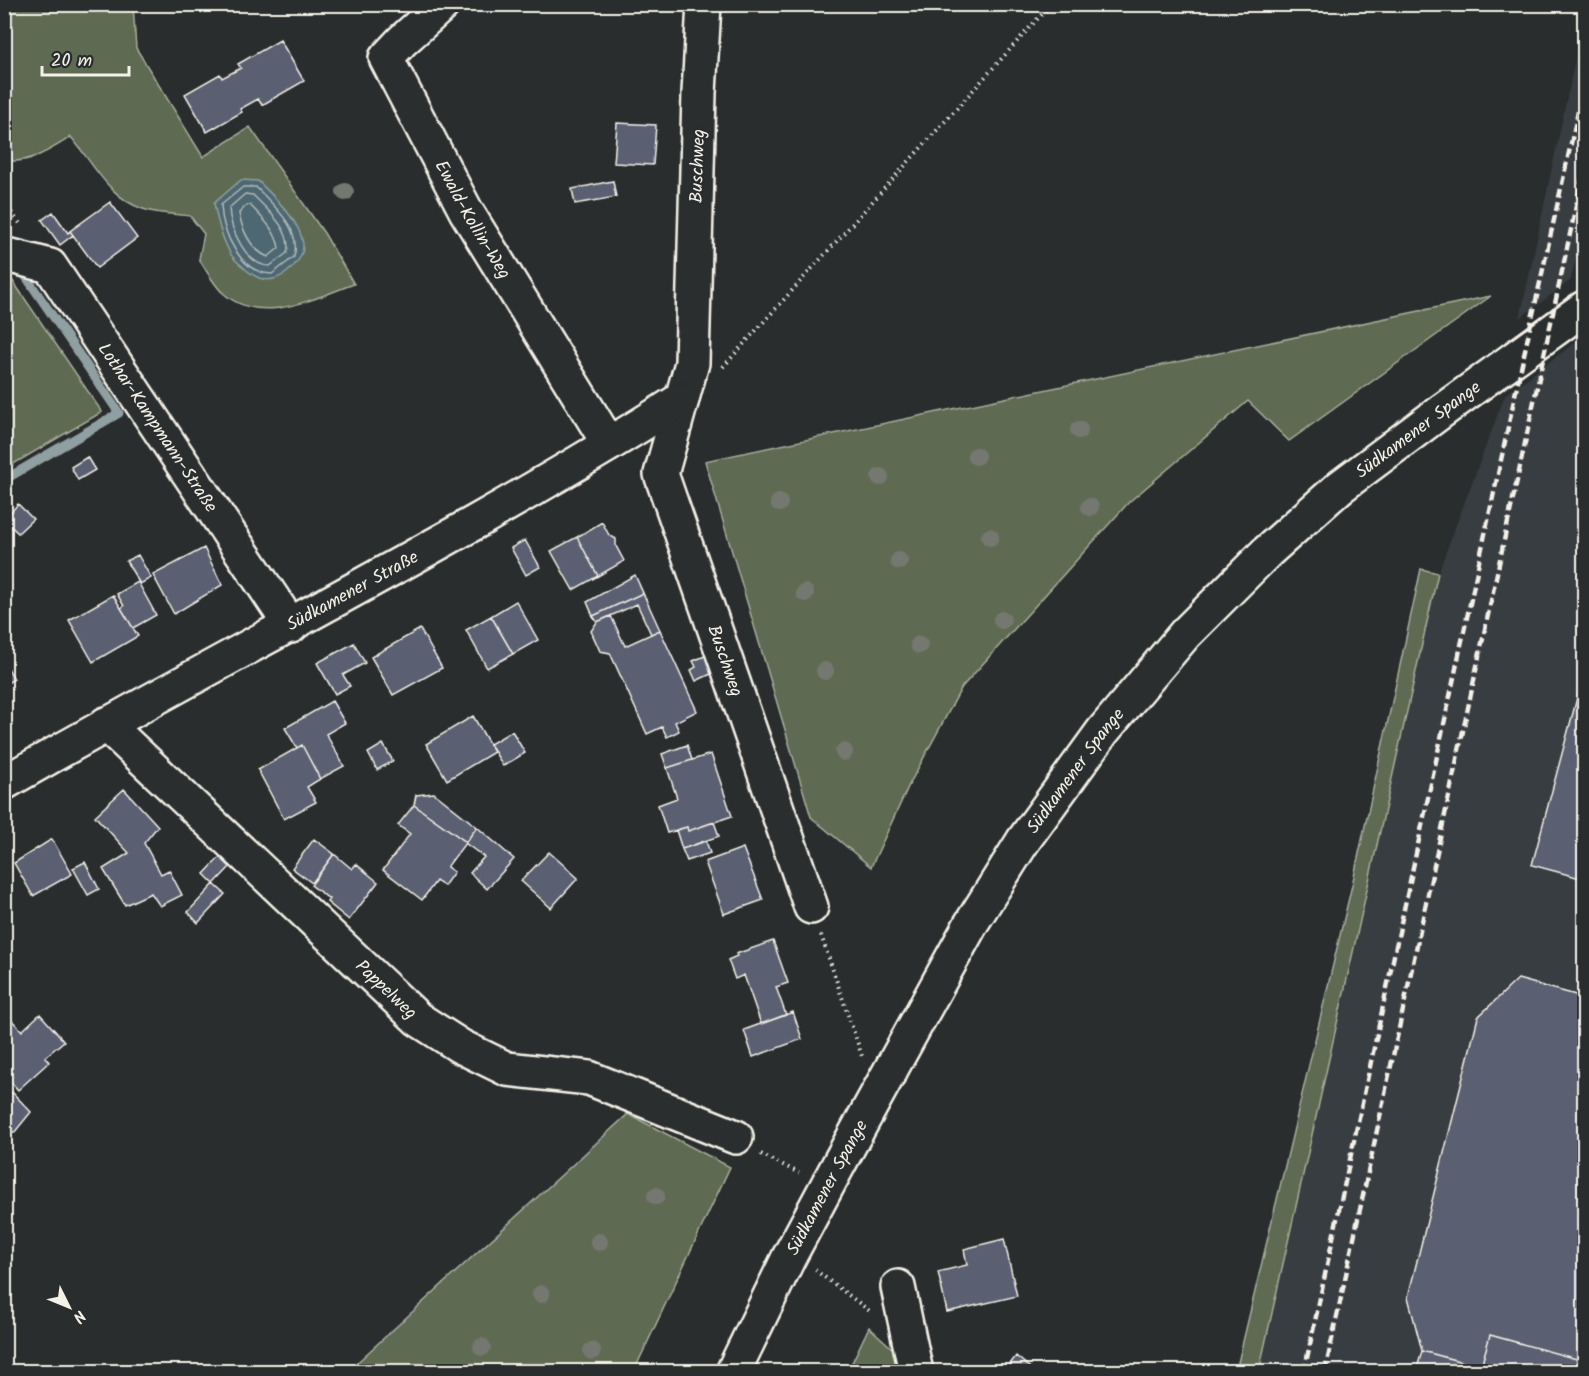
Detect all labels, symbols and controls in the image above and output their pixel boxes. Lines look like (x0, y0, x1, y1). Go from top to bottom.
scale bar (42, 39, 129, 77)
text: 20 m (51, 47, 92, 76)
street label: Buschweg (683, 128, 714, 204)
street label: Ewald-Kollin-Weg (426, 155, 518, 285)
street label: Lothar-Kampmann-Straße (89, 337, 224, 519)
street label: Südkamener Spange (1350, 374, 1488, 487)
street label: Südkamener Straße (282, 544, 424, 640)
street label: Buschweg (698, 621, 750, 701)
street label: Südkamener Spange (1020, 702, 1133, 840)
street label: Pappelweg (348, 953, 423, 1027)
street label: Südkamener Spange (779, 1115, 876, 1261)
north arrow (39, 1277, 99, 1337)
text: N (66, 1304, 91, 1328)

